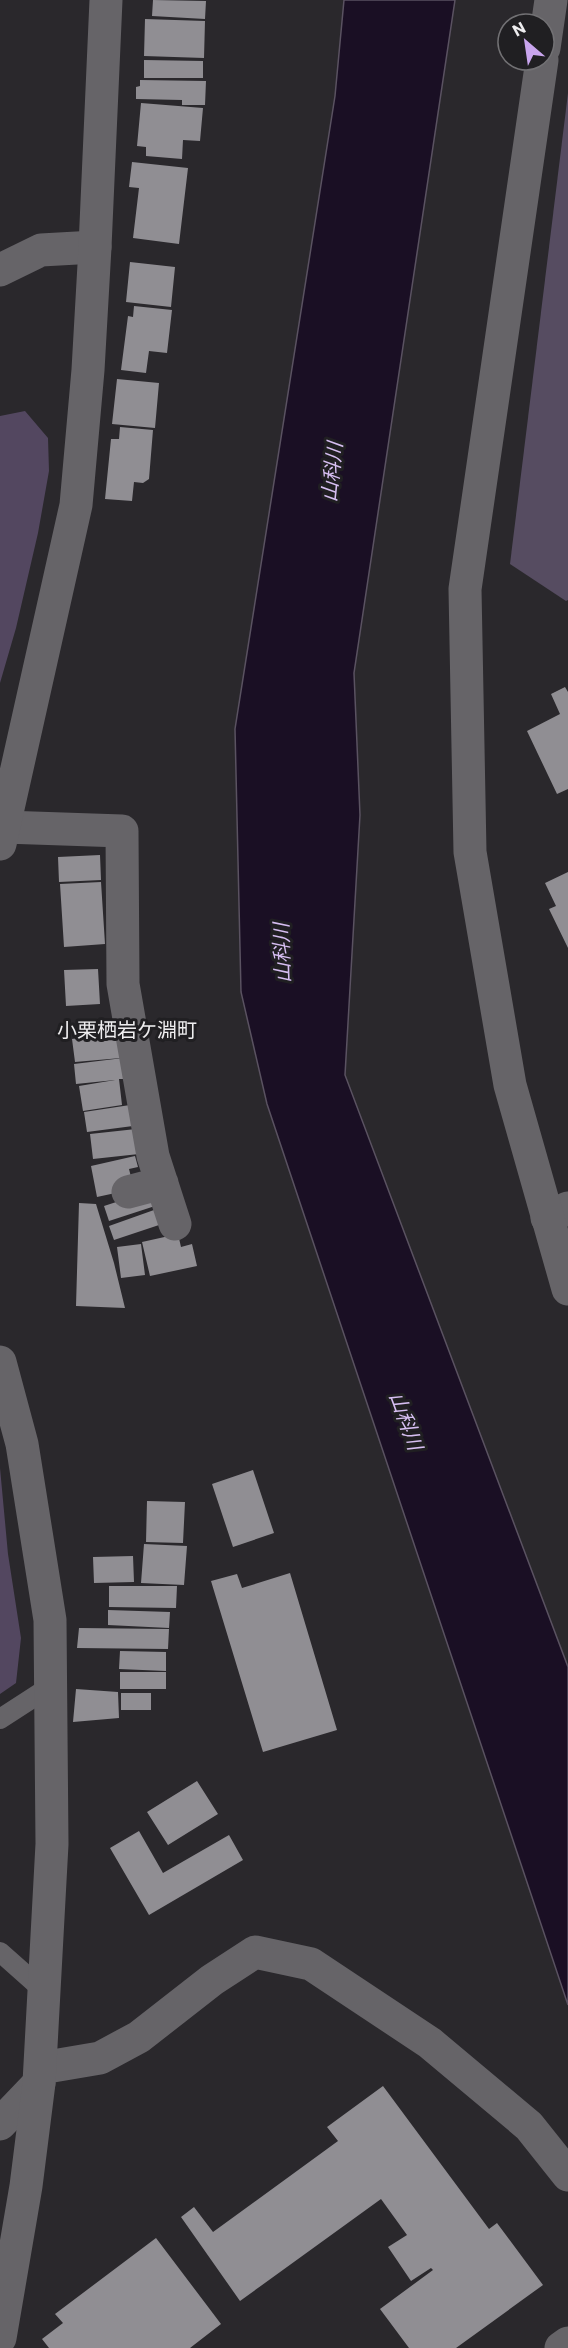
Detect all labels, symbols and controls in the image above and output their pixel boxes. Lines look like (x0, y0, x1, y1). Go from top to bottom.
north arrow (496, 12, 556, 72)
text: N (509, 17, 528, 40)
water label: 山科川 (316, 439, 346, 503)
water label: 山科川 (268, 921, 294, 983)
district label: 小栗栖岩ケ淵町 (57, 1017, 197, 1041)
water label: 山科川 (385, 1388, 429, 1455)

